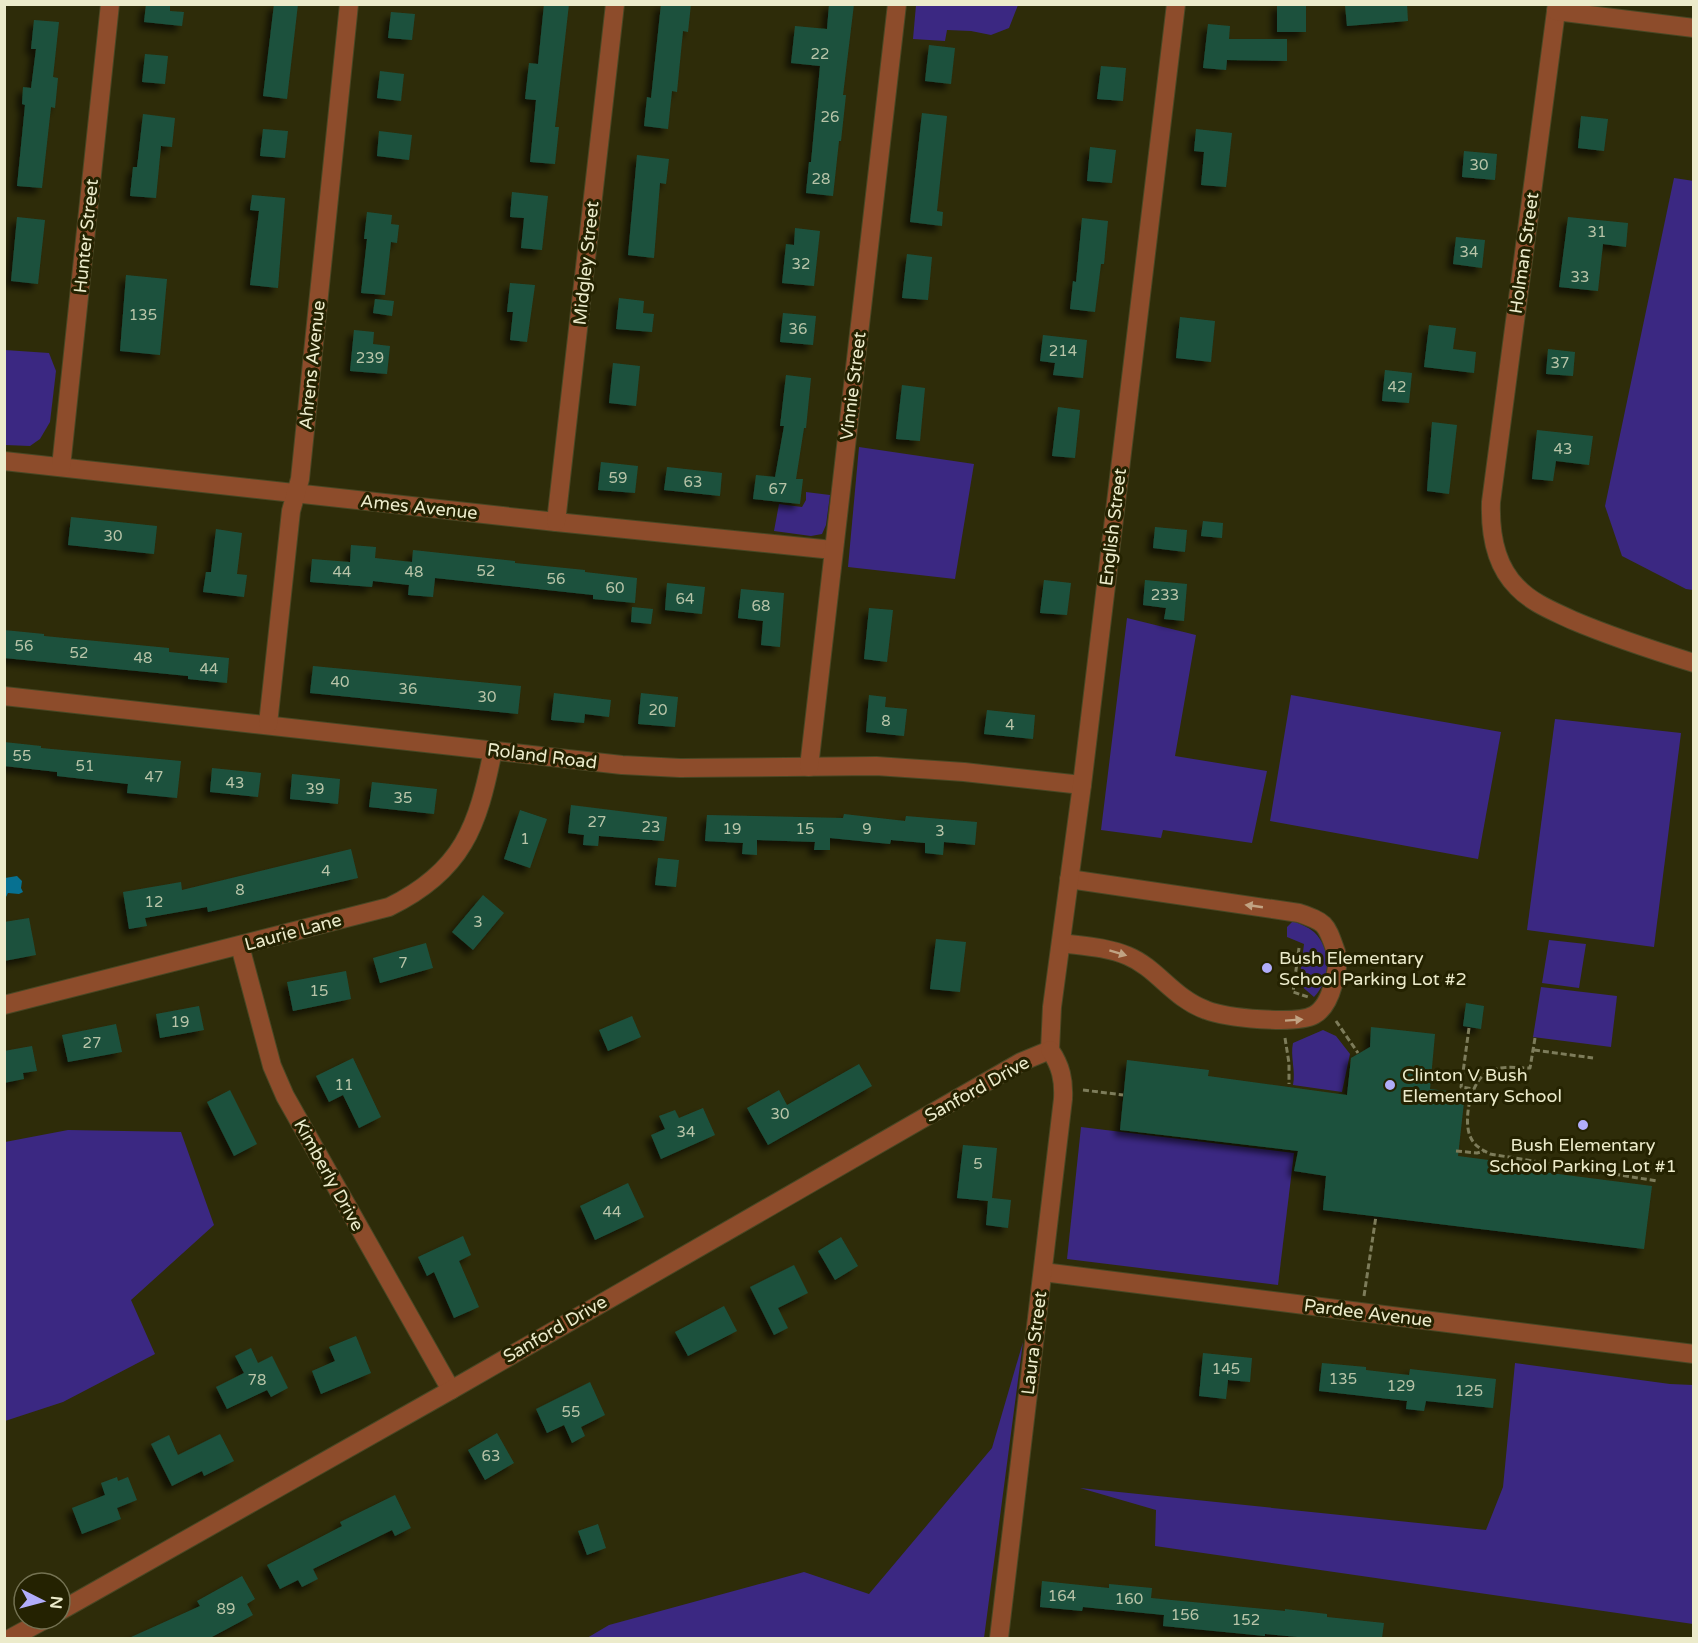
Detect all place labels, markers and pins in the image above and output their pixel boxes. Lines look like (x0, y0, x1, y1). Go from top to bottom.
place label: Bush Elementary School Parking Lot #2 (1279, 947, 1467, 990)
marker: Bush Elementary School Parking Lot #2 (1260, 961, 1274, 975)
place label: Clinton V Bush Elementary School (1402, 1064, 1562, 1107)
marker: Clinton V Bush Elementary School (1383, 1078, 1397, 1092)
marker: Bush Elementary School Parking Lot #1 (1576, 1118, 1590, 1132)
place label: Bush Elementary School Parking Lot #1 (1489, 1134, 1677, 1177)

